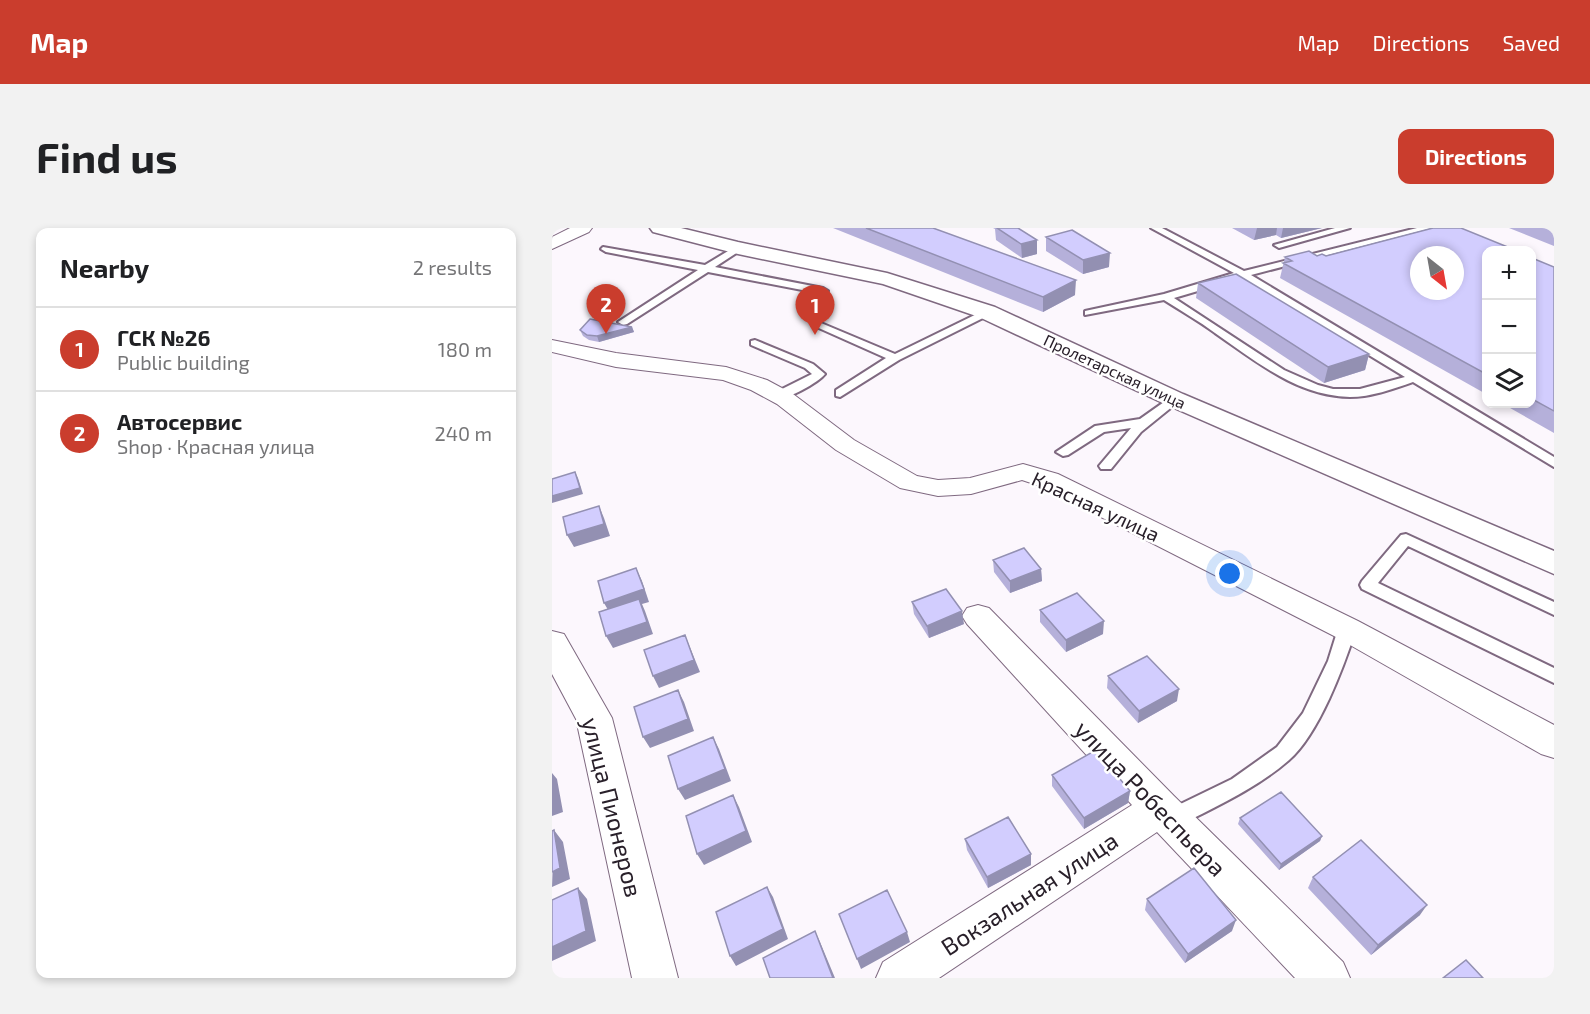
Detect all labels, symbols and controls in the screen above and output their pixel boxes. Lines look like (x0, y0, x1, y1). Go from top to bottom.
text: Map (30, 25, 88, 59)
text: Map (1297, 30, 1340, 55)
text: Directions (1373, 30, 1469, 55)
text: Saved (1502, 30, 1560, 55)
button: Directions (1398, 129, 1554, 184)
text: Find us (36, 131, 178, 181)
north arrow (1410, 246, 1464, 300)
map controls (1482, 246, 1536, 408)
button: + (1482, 246, 1536, 300)
text: Nearby (60, 252, 149, 283)
text: 2 results (413, 255, 492, 279)
pin: 2 (586, 285, 626, 334)
pin: 1 (796, 285, 834, 335)
button: − (1482, 300, 1536, 354)
text: ГСК №26 (117, 324, 211, 350)
street label: Пролетарская улица (1041, 330, 1189, 413)
text: 1 (75, 337, 84, 361)
text: 180 m (438, 337, 492, 361)
text: Public building (117, 350, 250, 374)
button: layers (1482, 354, 1536, 408)
text: Автосервис (117, 408, 242, 434)
text: 2 (74, 421, 85, 445)
text: 240 m (434, 421, 492, 445)
text: Shop · Красная улица (117, 434, 315, 458)
street label: Красная улица (1028, 466, 1164, 547)
your location (1215, 559, 1244, 588)
street label: улица Пионеров (576, 714, 649, 900)
street label: улица Робеспьера (1069, 714, 1233, 883)
street label: Вокзальная улица (935, 825, 1123, 962)

